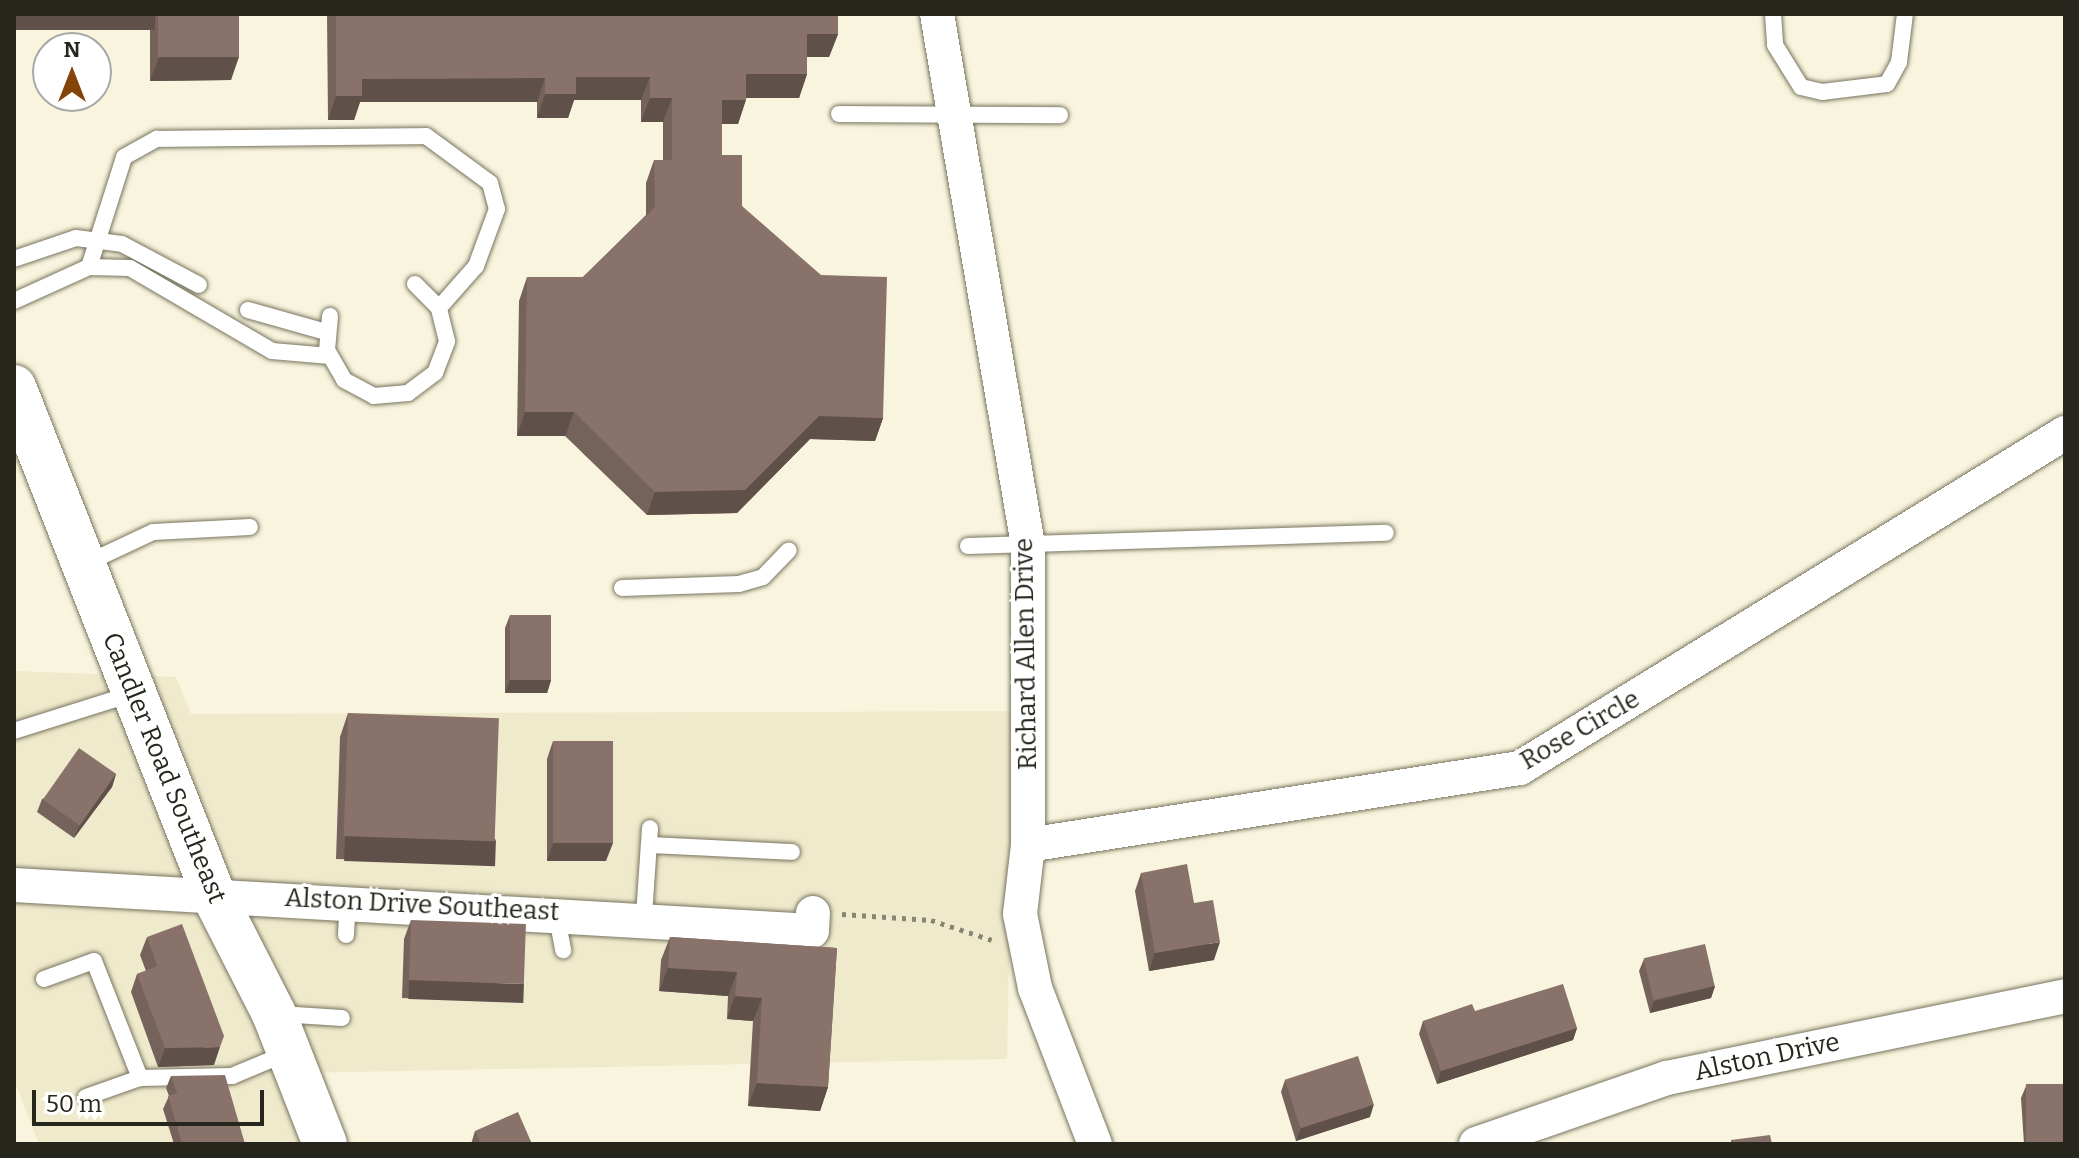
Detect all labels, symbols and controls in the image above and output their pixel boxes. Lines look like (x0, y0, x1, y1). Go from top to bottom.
north arrow (32, 32, 112, 112)
text: N (64, 36, 80, 63)
street label: Richard Allen Drive (1008, 538, 1044, 770)
street label: Candler Road Southeast (95, 628, 233, 908)
street label: Rose Circle (1515, 683, 1645, 777)
street label: Alston Drive Southeast (284, 882, 560, 928)
street label: Alston Drive (1691, 1026, 1843, 1088)
scale bar (36, 1074, 268, 1124)
text: 50 m (46, 1090, 102, 1118)

